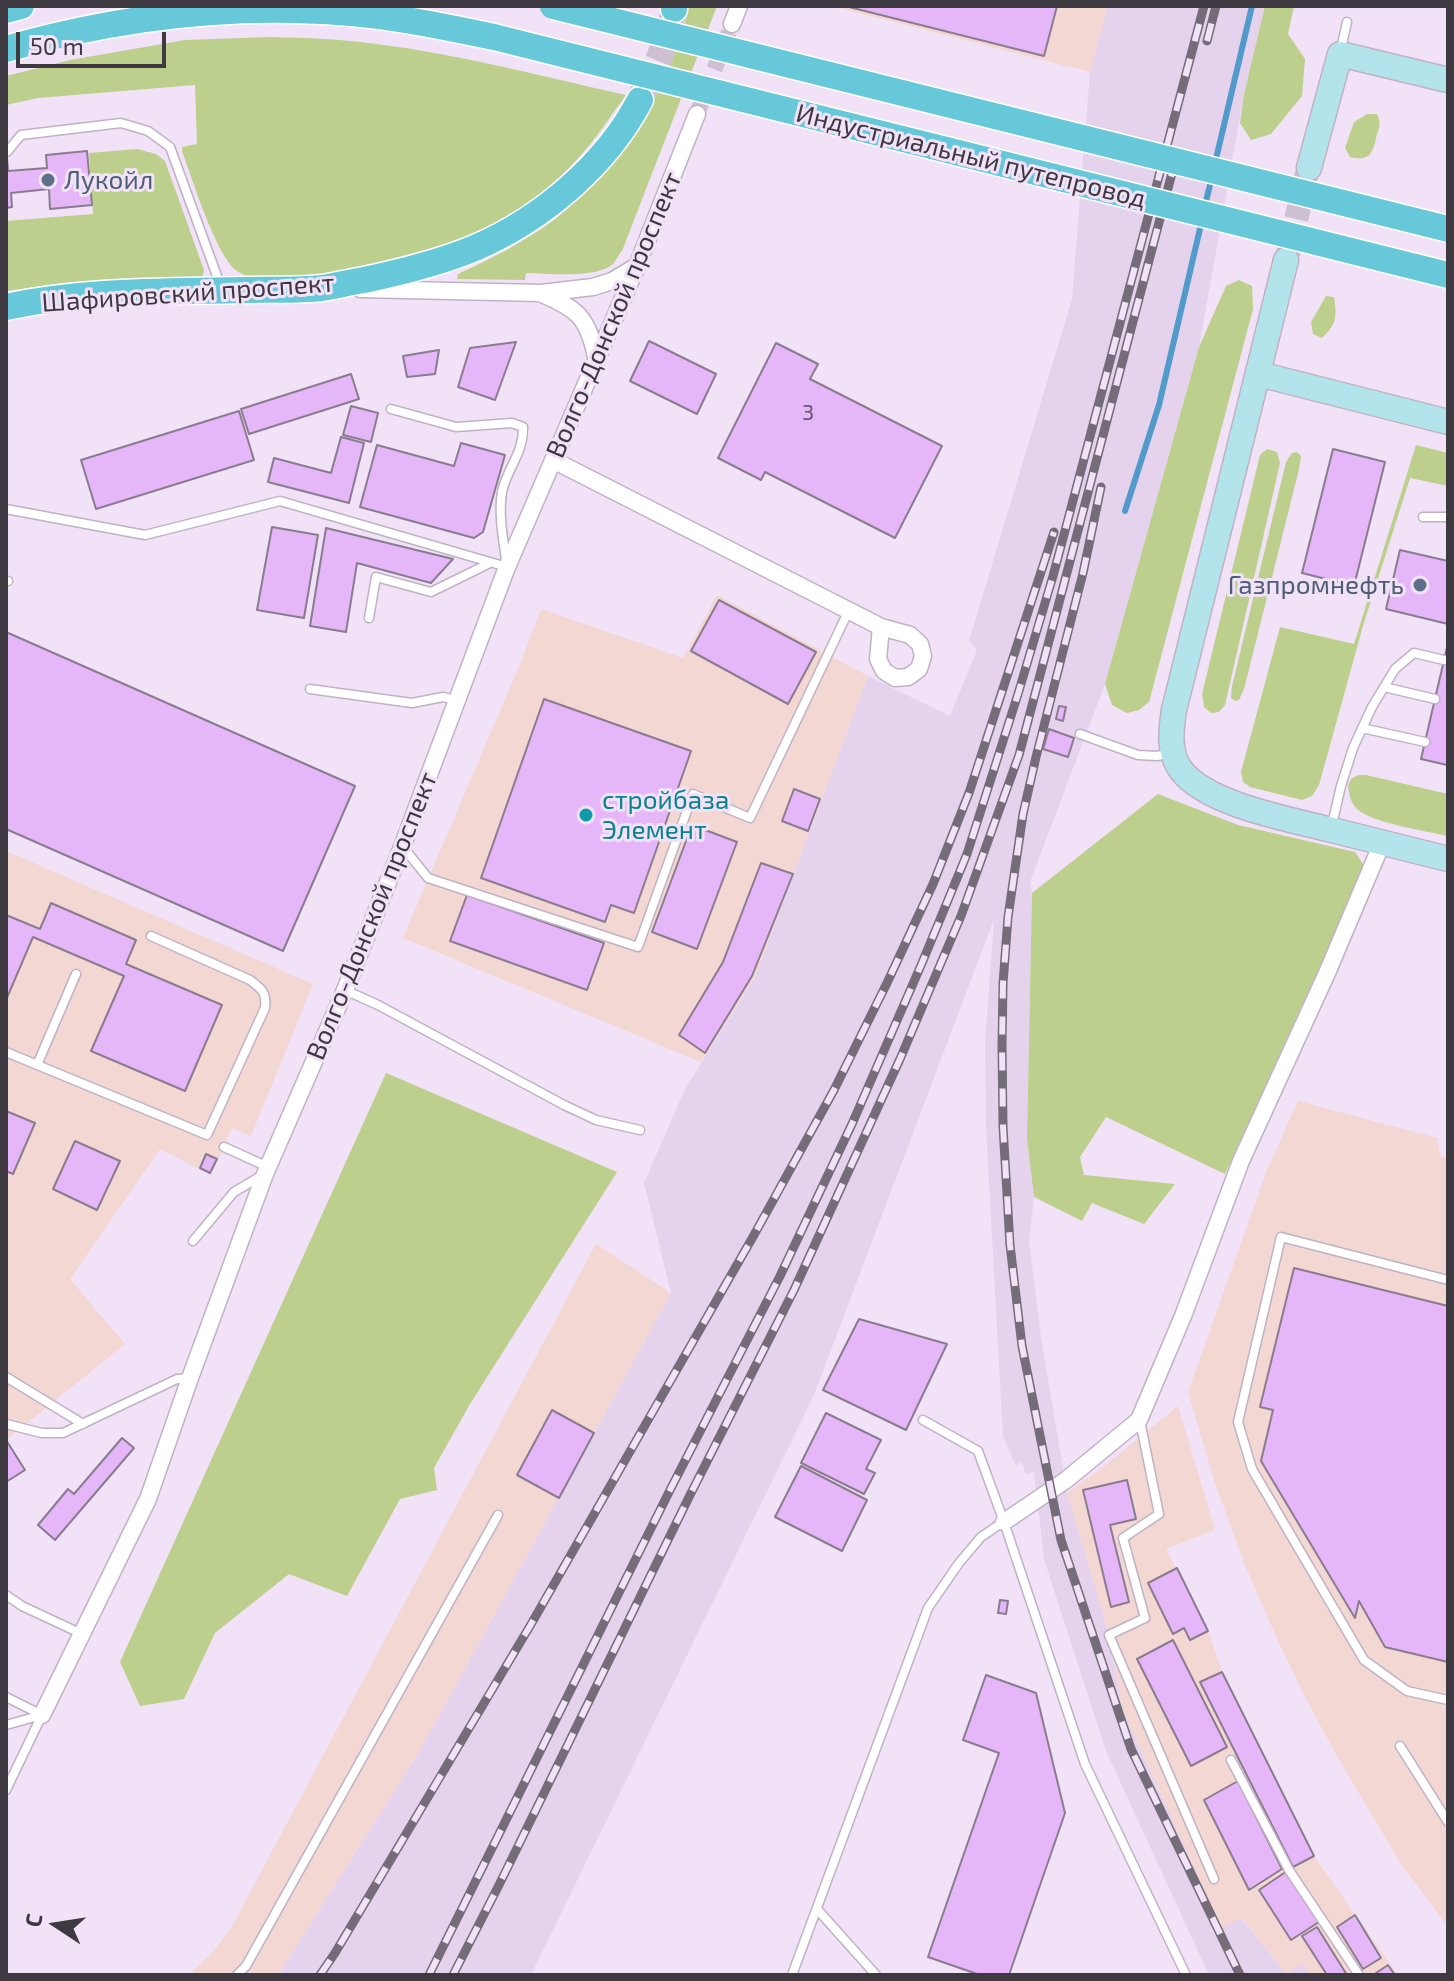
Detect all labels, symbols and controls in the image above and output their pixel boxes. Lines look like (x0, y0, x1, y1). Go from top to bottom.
scale bar (20, 16, 170, 66)
text: 50 m (30, 31, 84, 60)
street label: Индустриальный путепровод (793, 97, 1149, 215)
place label: Лукойл (64, 164, 153, 196)
street label: Волго-Донской проспект (540, 167, 688, 463)
marker: Лукойл (39, 171, 57, 189)
street label: Шафировский проспект (41, 267, 335, 319)
house number: 3 (802, 400, 814, 426)
place label: Газпромнефть (1228, 569, 1404, 601)
marker: Газпромнефть (1411, 576, 1429, 594)
street label: Волго-Донской проспект (300, 768, 444, 1064)
place label: стройбаза Элемент (602, 784, 729, 846)
marker: стройбаза Элемент (577, 806, 595, 824)
north arrow (16, 1885, 96, 1965)
text: С (18, 1911, 47, 1929)

